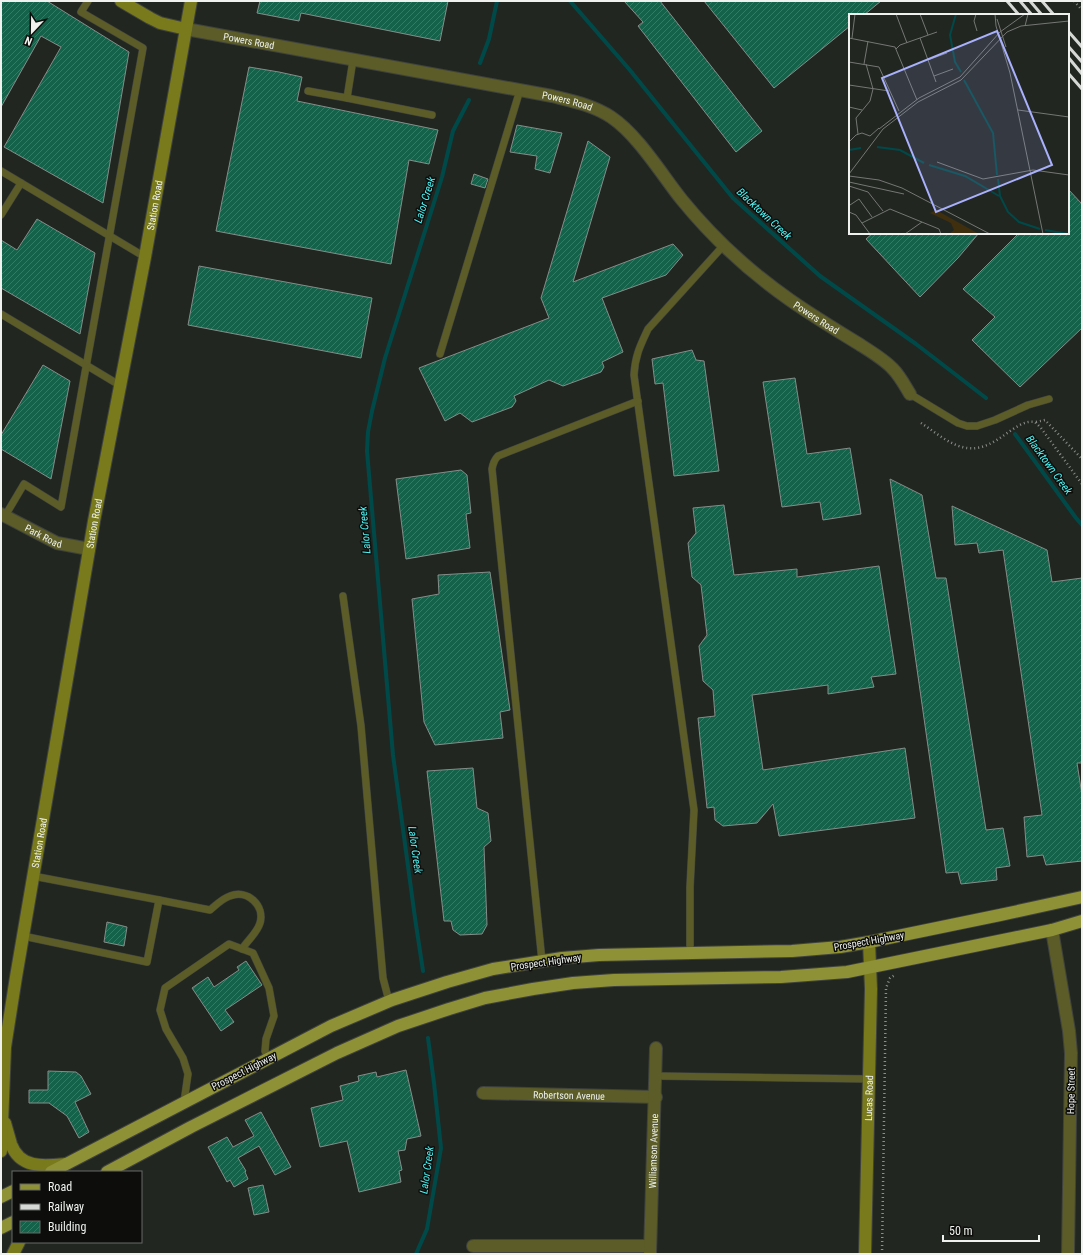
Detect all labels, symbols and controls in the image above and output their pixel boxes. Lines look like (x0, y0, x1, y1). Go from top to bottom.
north arrow (12, 12, 52, 52)
inset map (849, 14, 1069, 234)
street label: Powers Road (223, 30, 275, 51)
text: N (23, 33, 34, 48)
street label: Powers Road (541, 89, 594, 112)
water label: Lalor Creek (412, 175, 438, 225)
street label: Station Road (144, 179, 164, 231)
water label: Blacktown Creek (734, 185, 794, 243)
street label: Powers Road (792, 299, 841, 336)
water label: Blacktown Creek (1023, 433, 1075, 497)
street label: Station Road (84, 498, 104, 549)
water label: Lalor Creek (356, 505, 374, 554)
street label: Park Road (23, 522, 63, 549)
street label: Station Road (29, 817, 49, 869)
water label: Lalor Creek (405, 825, 425, 875)
street label: Prospect Highway (833, 929, 905, 953)
street label: Prospect Highway (510, 952, 582, 972)
street label: Prospect Highway (210, 1050, 278, 1092)
street label: Hope Street (1065, 1068, 1077, 1114)
street label: Lucas Road (863, 1075, 875, 1121)
street label: Robertson Avenue (533, 1089, 605, 1101)
street label: Williamson Avenue (646, 1113, 660, 1189)
water label: Lalor Creek (417, 1145, 437, 1195)
legend (12, 1171, 142, 1243)
text: Road (48, 1180, 72, 1194)
text: Railway (48, 1200, 84, 1214)
scale bar (943, 1217, 1039, 1243)
text: Building (48, 1220, 86, 1234)
text: 50 m (949, 1224, 973, 1238)

